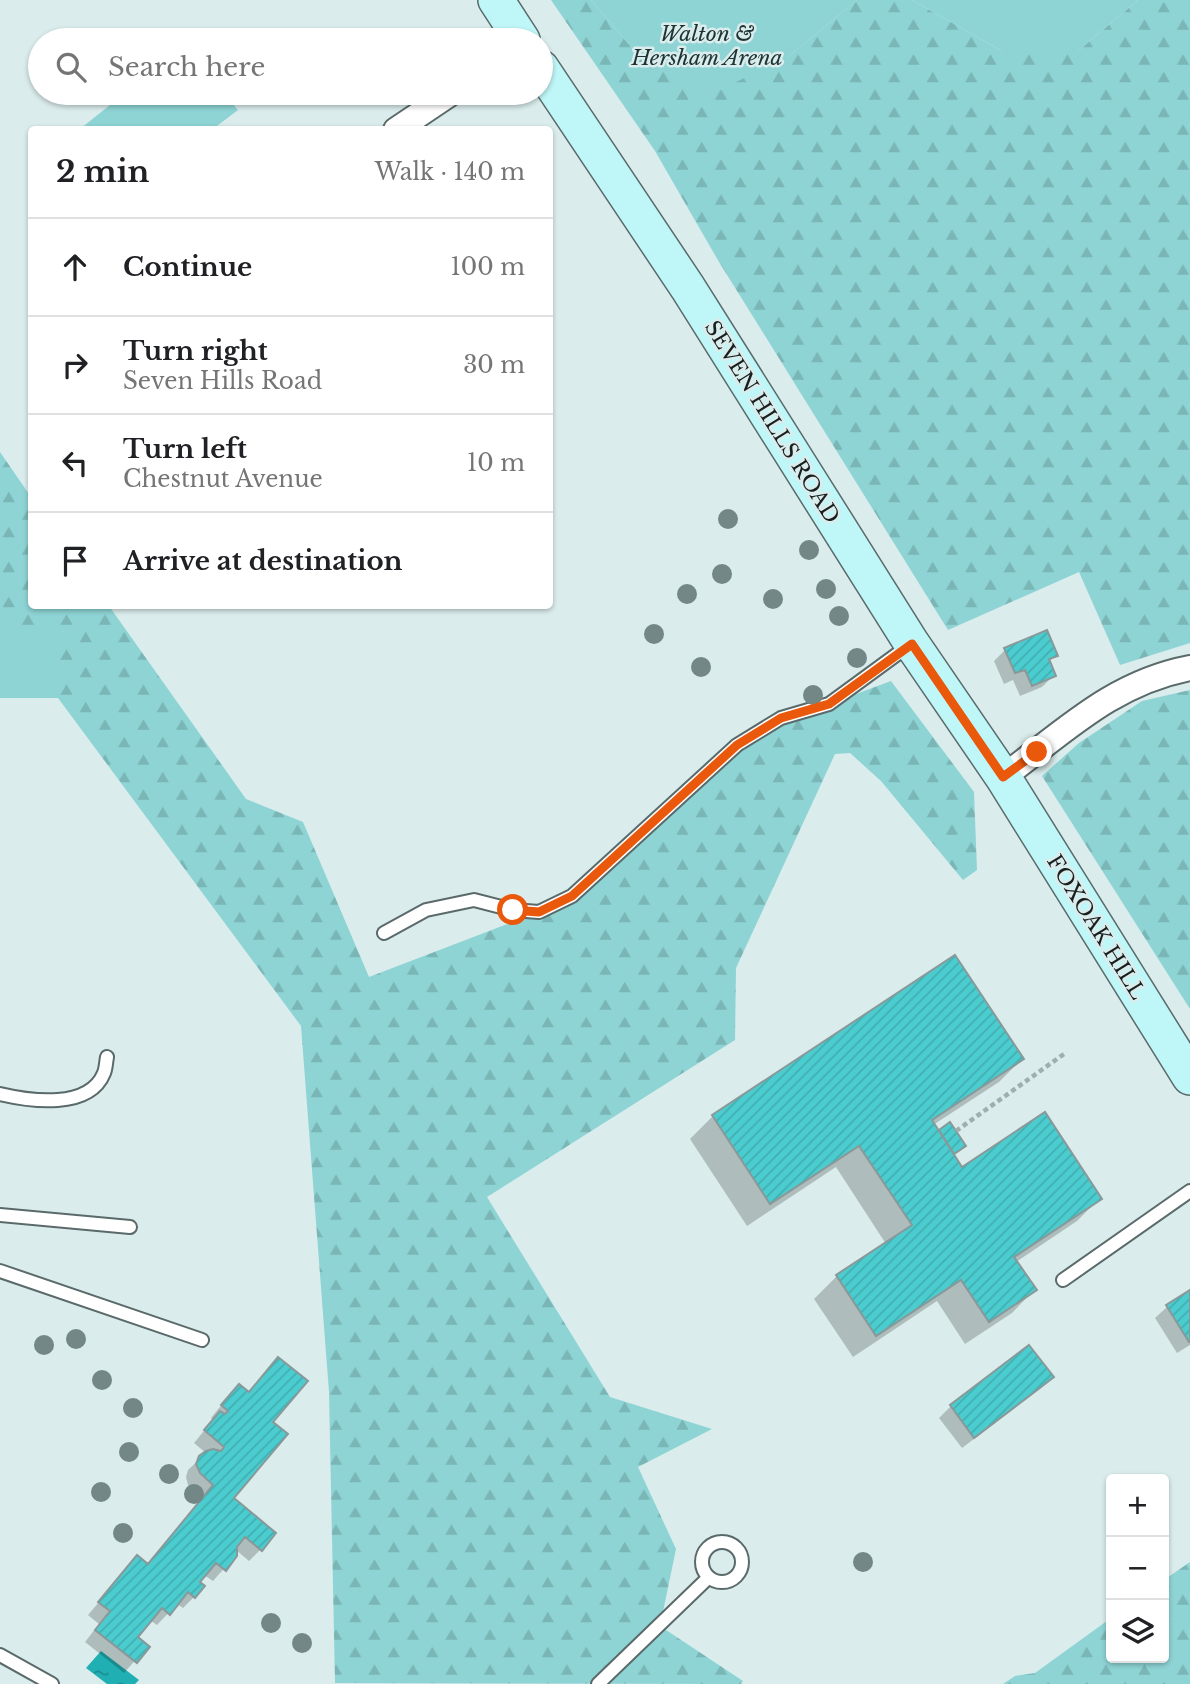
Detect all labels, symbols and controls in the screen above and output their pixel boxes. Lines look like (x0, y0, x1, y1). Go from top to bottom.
park label: Walton & Hersham Arena (630, 21, 783, 71)
search box (28, 28, 553, 105)
icon: search (52, 48, 90, 86)
text: Search here (108, 51, 265, 83)
text: 2 min (56, 153, 149, 190)
text: Walk · 140 m (375, 158, 525, 186)
icon: ahead (56, 248, 94, 286)
text: Continue (123, 251, 252, 283)
text: 100 m (451, 253, 525, 281)
street label: SEVEN HILLS ROAD (699, 316, 845, 528)
text: Turn right (123, 335, 268, 367)
icon: right (56, 346, 94, 384)
text: 30 m (463, 351, 525, 379)
text: Seven Hills Road (123, 367, 322, 395)
text: Turn left (123, 433, 247, 465)
icon: left (56, 444, 94, 482)
text: 10 m (467, 449, 525, 477)
text: Chestnut Avenue (123, 465, 323, 493)
icon: arrive (56, 542, 94, 580)
text: Arrive at destination (123, 545, 403, 577)
route end (1021, 736, 1052, 767)
street label: FOXOAK HILL (1041, 850, 1151, 1004)
route start (497, 894, 528, 925)
map controls (1106, 1474, 1169, 1663)
button: + (1106, 1474, 1169, 1537)
button: − (1106, 1537, 1169, 1600)
button: layers (1106, 1600, 1169, 1663)

